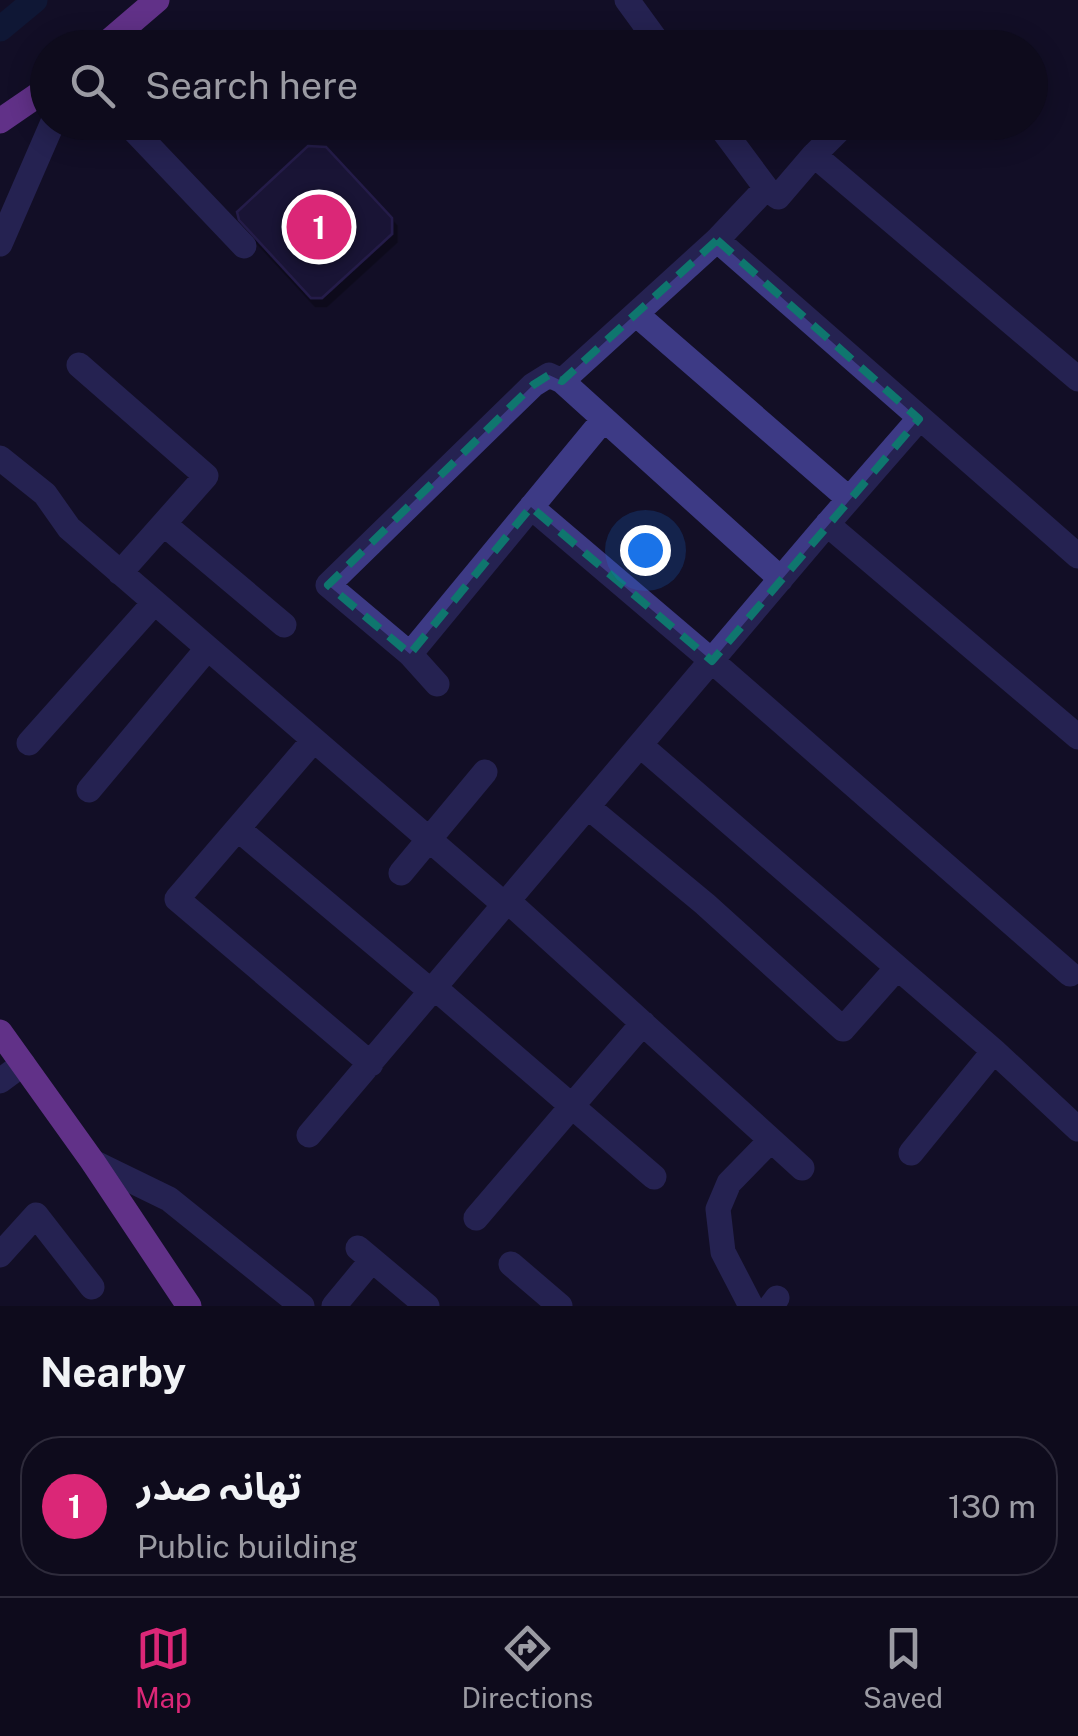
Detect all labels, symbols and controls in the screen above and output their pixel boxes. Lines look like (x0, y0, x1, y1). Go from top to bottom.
search box (30, 30, 1048, 140)
icon: search (65, 58, 120, 113)
text: Search here (145, 63, 358, 108)
pin: 1 (286, 190, 352, 264)
your location (620, 525, 671, 576)
text: Nearby (40, 1347, 186, 1396)
text: تھانہ صدر (137, 1464, 302, 1509)
text: 1 (68, 1488, 81, 1525)
text: 130 m (948, 1488, 1036, 1525)
text: Public building (137, 1528, 358, 1565)
tab: Map (135, 1621, 192, 1714)
tab: Directions (462, 1621, 593, 1714)
tab: Saved (863, 1621, 943, 1714)

